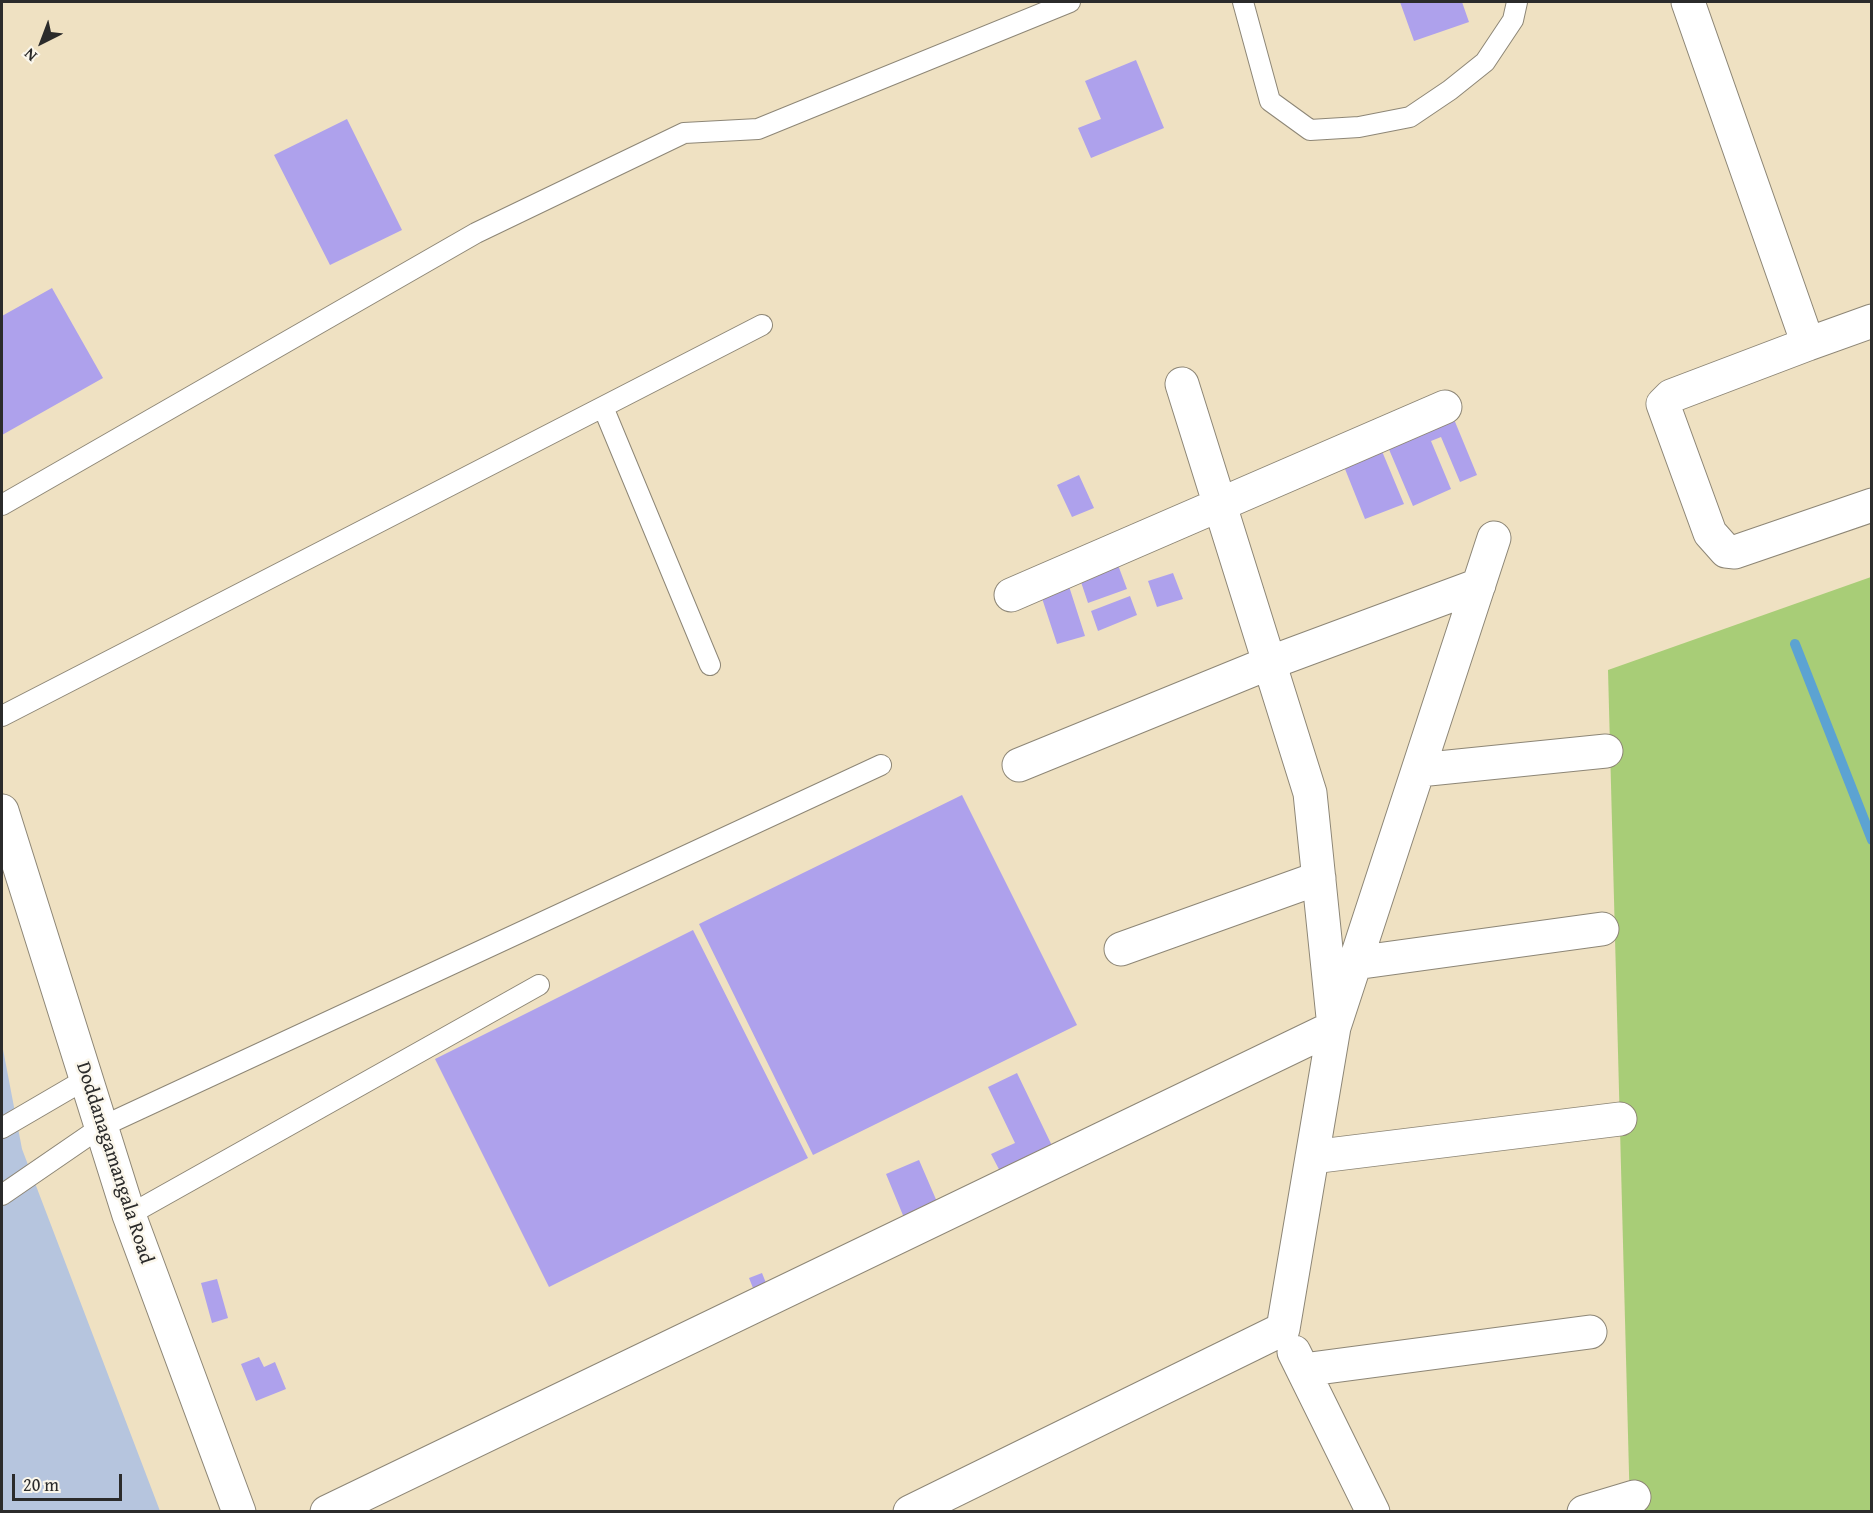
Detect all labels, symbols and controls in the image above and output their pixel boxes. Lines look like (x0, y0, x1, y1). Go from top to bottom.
north arrow (12, 12, 72, 72)
text: N (18, 43, 42, 68)
street label: Doddanagamangala Road (70, 1059, 158, 1267)
scale bar (15, 1462, 124, 1500)
text: 20 m (23, 1471, 59, 1498)

